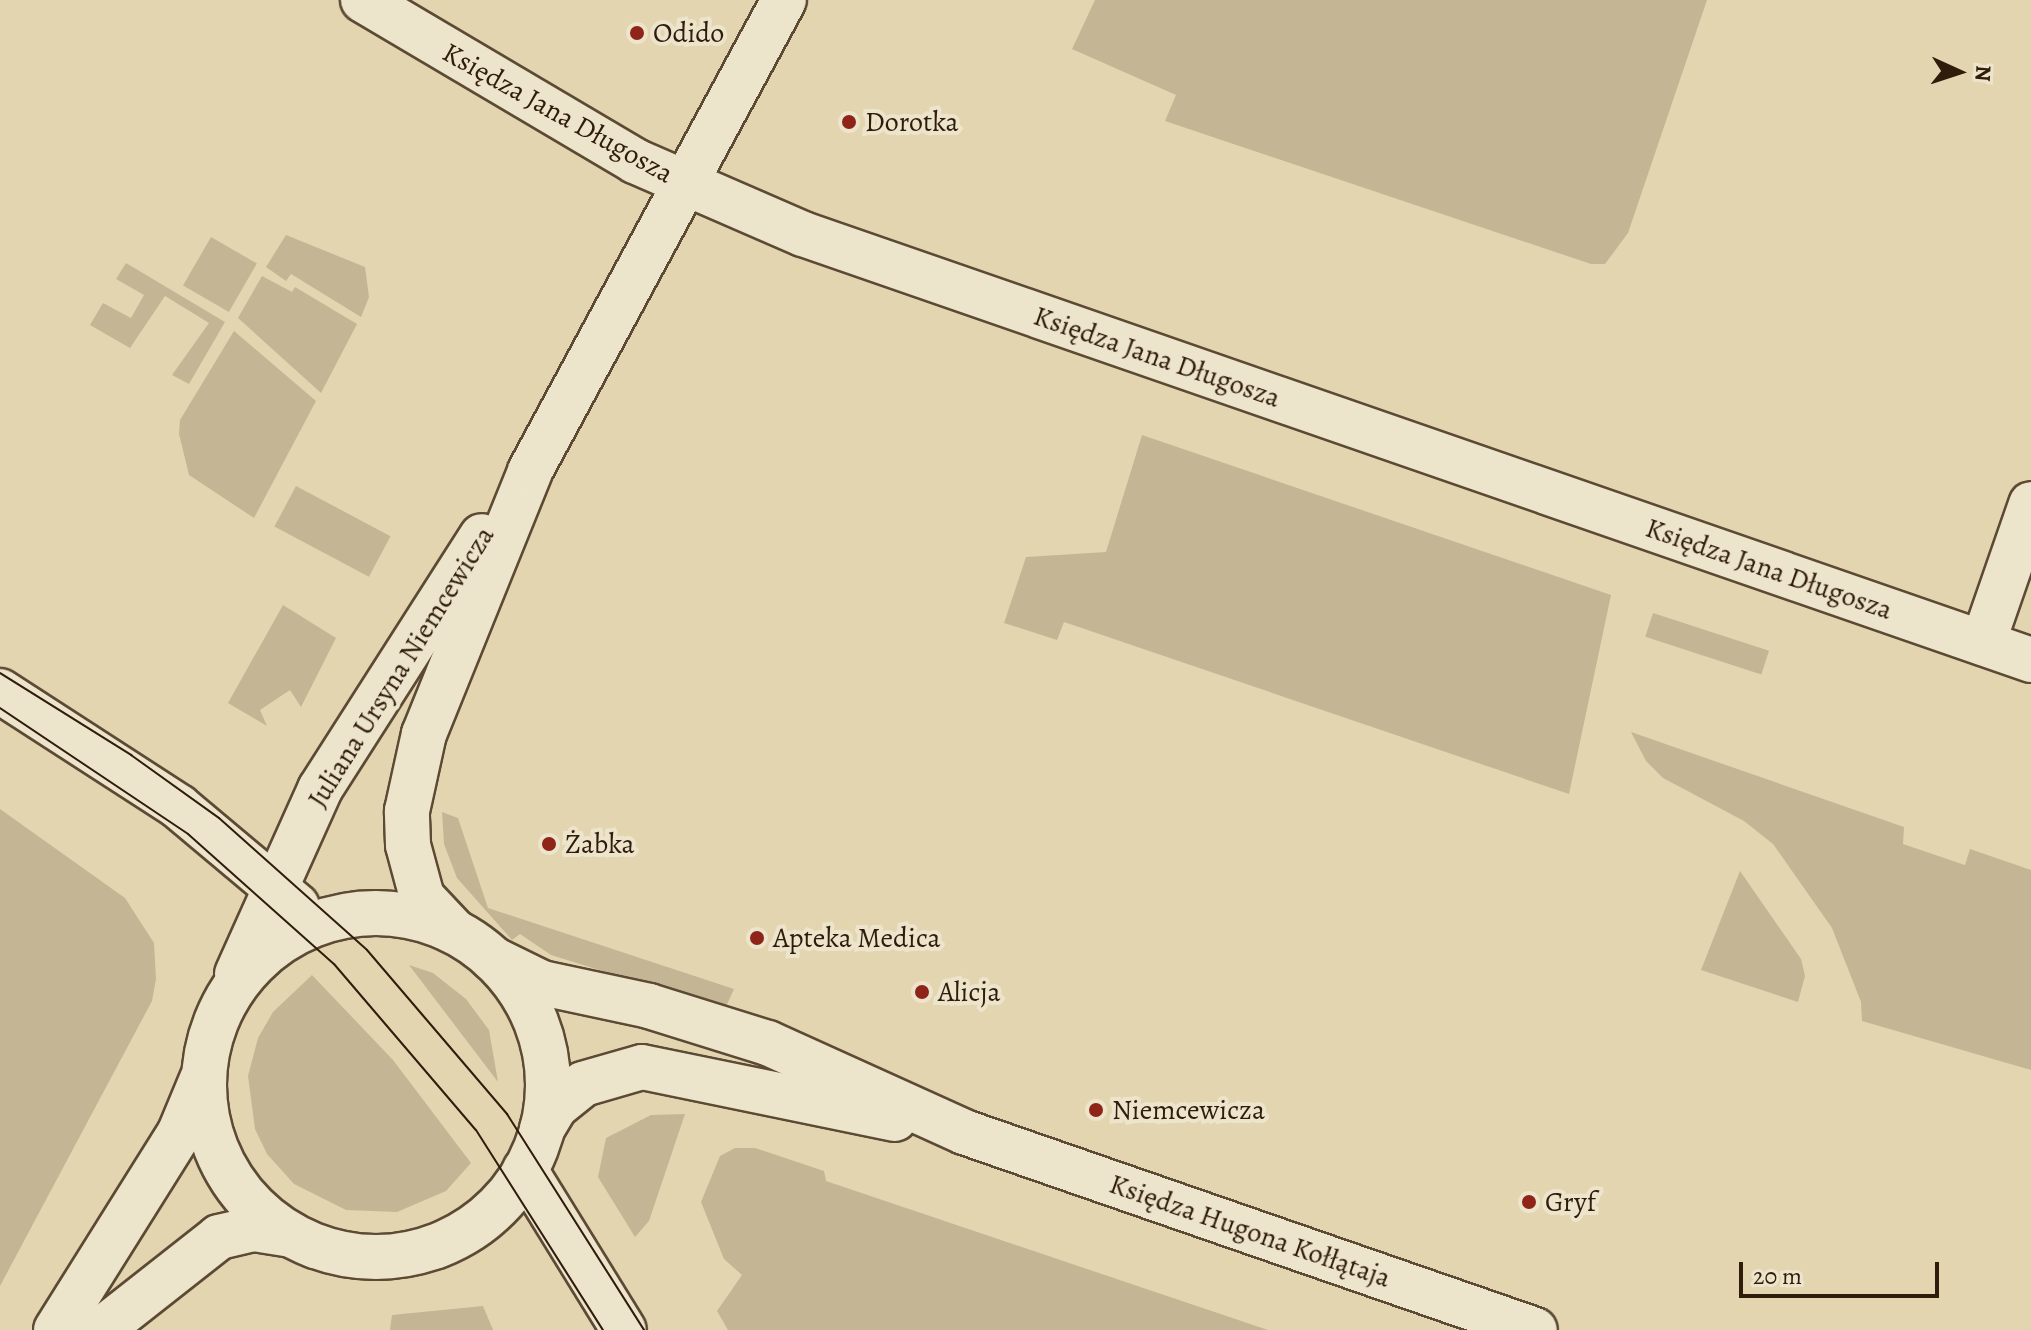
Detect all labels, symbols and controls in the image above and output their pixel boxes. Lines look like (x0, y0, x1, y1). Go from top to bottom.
place label: Odido (653, 16, 724, 50)
marker: Odido (628, 24, 646, 42)
north arrow (1919, 32, 1999, 112)
street label: Księdza Jana Długosza (437, 36, 679, 190)
text: N (1968, 64, 1998, 82)
place label: Dorotka (865, 105, 959, 139)
marker: Dorotka (840, 113, 858, 131)
street label: Księdza Jana Długosza (1029, 299, 1285, 415)
street label: Księdza Jana Długosza (1641, 511, 1897, 627)
street label: Juliana Ursyna Niemcewicza (301, 520, 501, 814)
place label: Żabka (565, 827, 635, 861)
marker: Żabka (540, 835, 558, 853)
place label: Apteka Medica (773, 921, 941, 955)
marker: Apteka Medica (748, 929, 766, 947)
place label: Alicja (938, 975, 1000, 1009)
marker: Alicja (913, 983, 931, 1001)
place label: Niemcewicza (1112, 1093, 1265, 1127)
marker: Niemcewicza (1087, 1101, 1105, 1119)
street label: Księdza Hugona Kołłątaja (1105, 1167, 1395, 1295)
place label: Gryf (1545, 1185, 1596, 1219)
marker: Gryf (1520, 1193, 1538, 1211)
scale bar (1743, 1246, 1943, 1296)
text: 20 m (1753, 1260, 1802, 1292)

